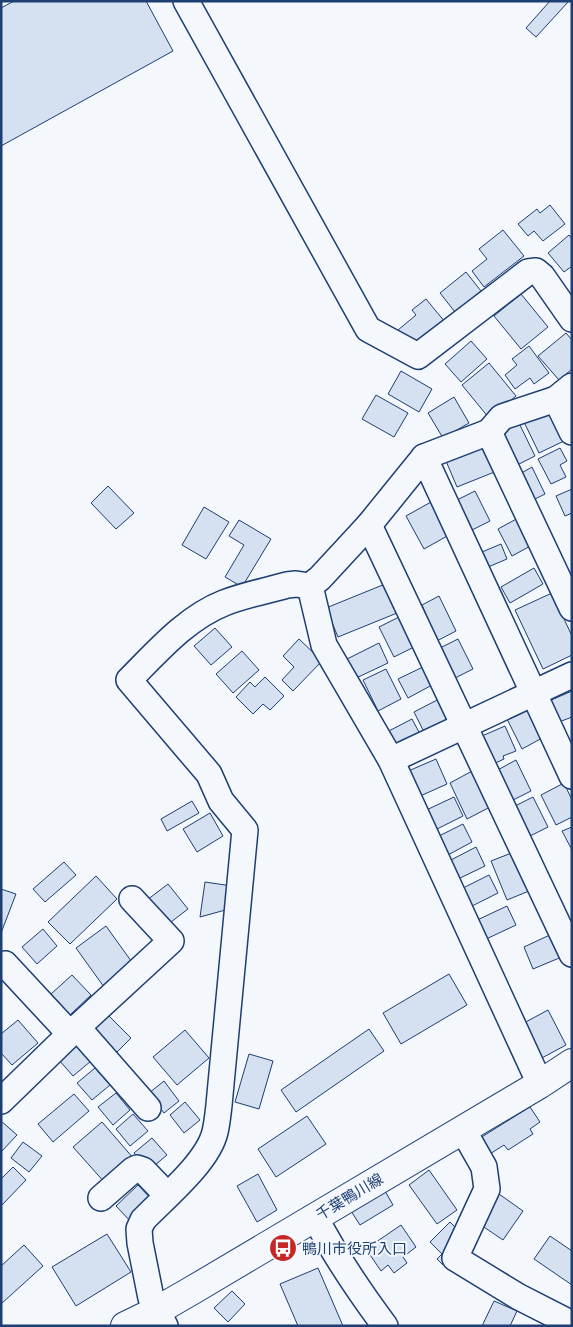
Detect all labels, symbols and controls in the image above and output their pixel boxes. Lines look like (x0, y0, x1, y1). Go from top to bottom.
street label: 千葉鴨川線 (312, 1168, 386, 1224)
bus stop icon: 鴨川市役所入口 (268, 1233, 298, 1263)
place label: 鴨川市役所入口 (302, 1238, 407, 1258)

